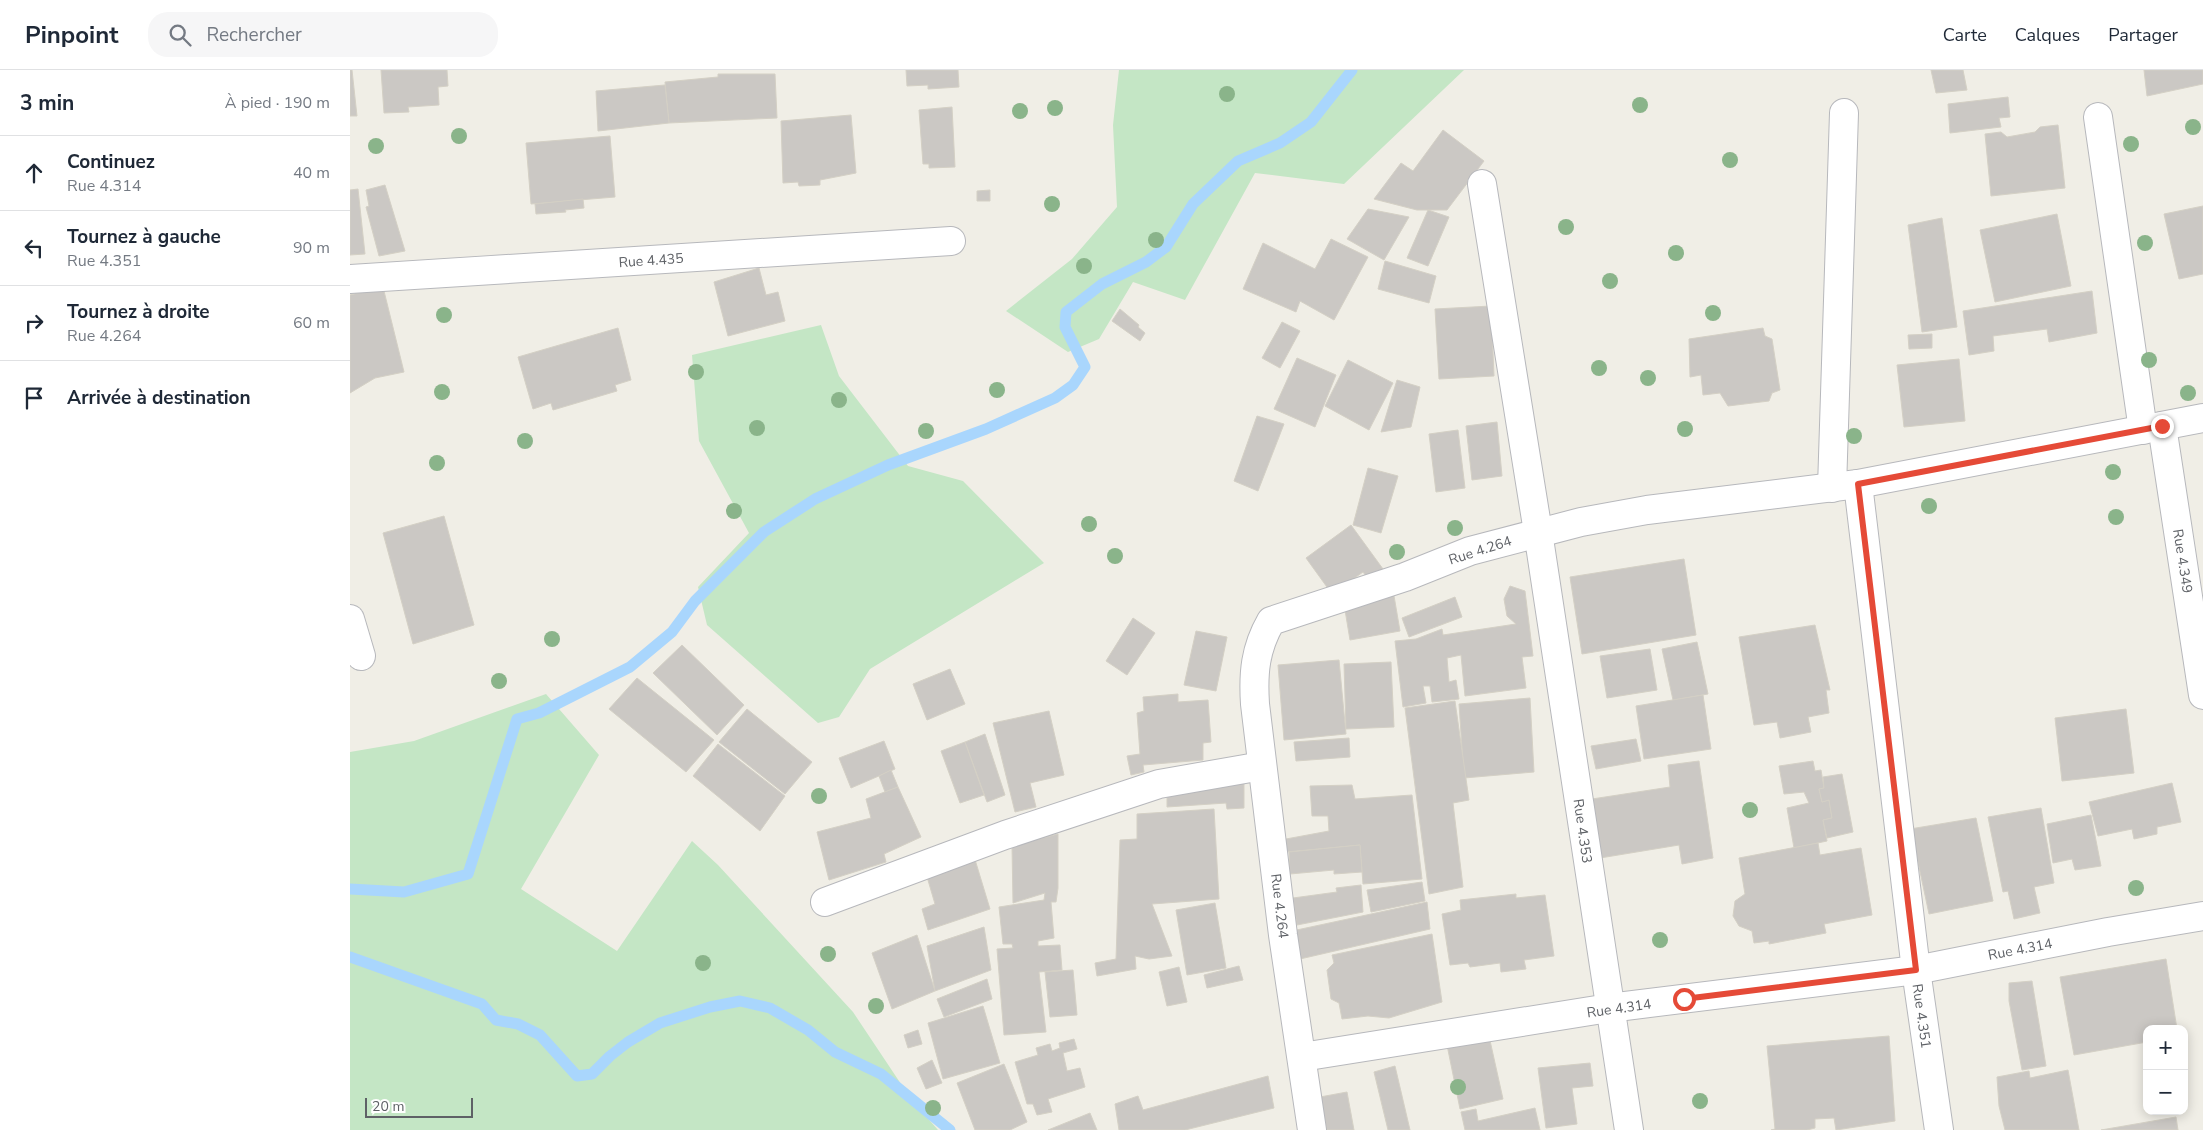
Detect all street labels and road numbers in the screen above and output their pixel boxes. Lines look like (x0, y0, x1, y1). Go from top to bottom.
street label: Rue 4.435 (618, 249, 684, 272)
street label: Rue 4.349 (2168, 527, 2197, 595)
street label: Rue 4.264 (1446, 531, 1514, 570)
street label: Rue 4.353 (1569, 798, 1596, 865)
street label: Rue 4.264 (1266, 873, 1293, 940)
street label: Rue 4.314 (1986, 934, 2054, 965)
street label: Rue 4.351 (1908, 983, 1935, 1050)
street label: Rue 4.314 (1586, 995, 1653, 1022)

